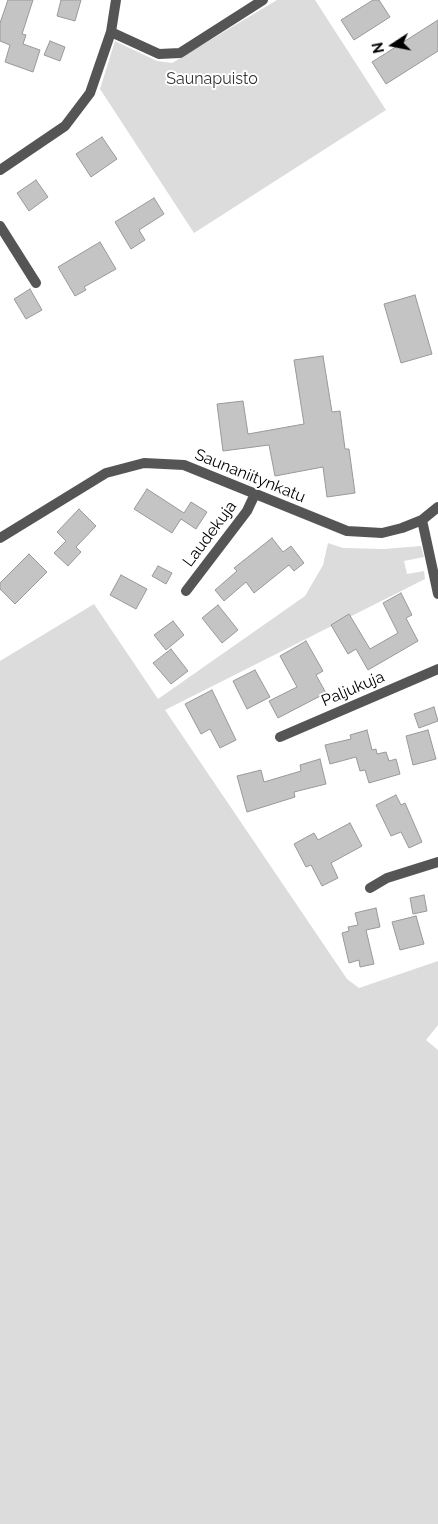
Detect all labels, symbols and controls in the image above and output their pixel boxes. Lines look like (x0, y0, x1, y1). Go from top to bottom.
north arrow (368, 20, 418, 70)
text: N (369, 41, 387, 55)
park label: Saunapuisto (166, 69, 258, 89)
street label: Saunaniitynkatu (192, 445, 308, 507)
street label: Laudekuja (179, 497, 241, 571)
street label: Paljukuja (319, 667, 387, 711)

